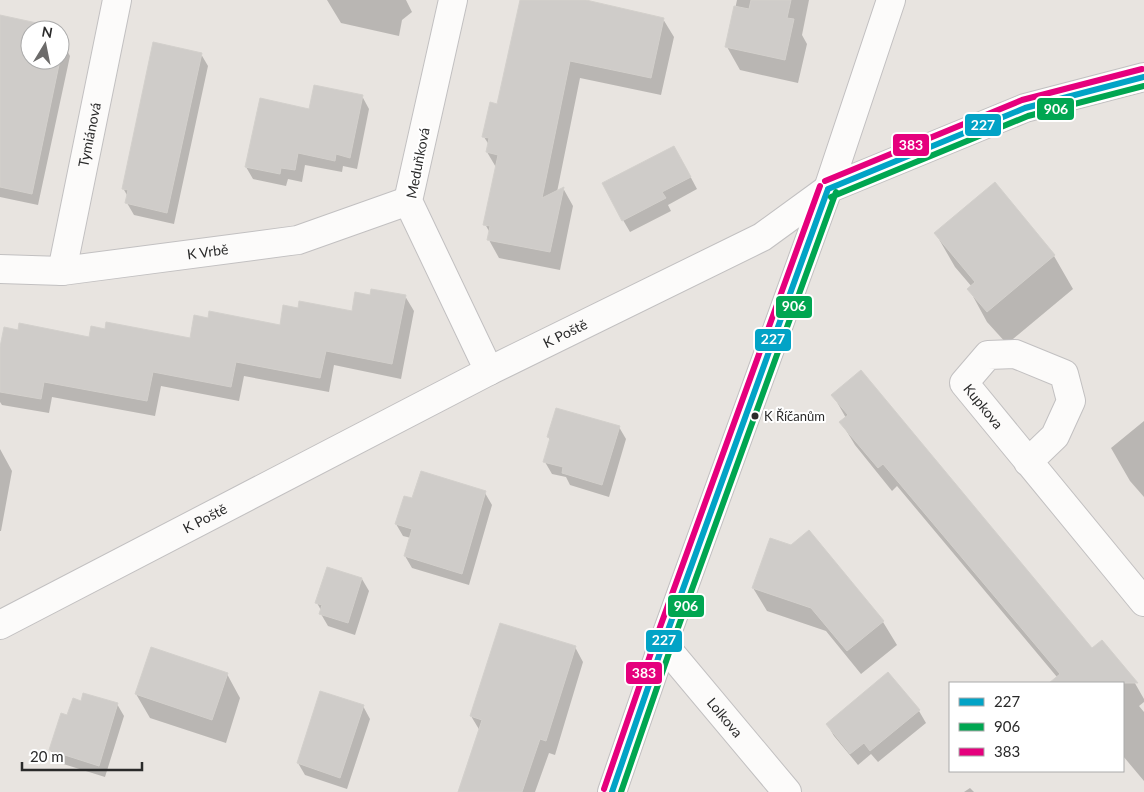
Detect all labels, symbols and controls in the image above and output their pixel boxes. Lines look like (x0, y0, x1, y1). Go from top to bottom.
north arrow (20, 20, 70, 70)
text: N (41, 22, 54, 41)
line badge: 906 (1036, 97, 1075, 121)
text: 906 (1044, 100, 1068, 117)
street label: Tymiánová (74, 101, 104, 169)
line badge: 227 (964, 113, 1002, 137)
text: 227 (971, 116, 995, 133)
street label: Meduňková (402, 126, 433, 200)
line badge: 383 (892, 133, 930, 157)
text: 383 (899, 136, 923, 153)
street label: K Vrbě (186, 240, 229, 262)
line badge: 906 (775, 295, 813, 319)
text: 906 (782, 297, 806, 314)
street label: K Poště (540, 315, 590, 351)
line badge: 227 (754, 328, 792, 352)
text: 227 (761, 330, 785, 347)
street label: Kupkova (960, 380, 1007, 432)
place label: K Říčanům (764, 408, 825, 424)
marker: K Říčanům (750, 411, 760, 421)
street label: K Poště (180, 500, 230, 537)
line badge: 906 (667, 594, 705, 618)
text: 906 (674, 597, 698, 614)
line badge: 227 (645, 629, 683, 653)
text: 227 (652, 631, 676, 648)
line badge: 383 (625, 661, 663, 685)
text: 383 (632, 664, 656, 681)
legend (949, 682, 1124, 772)
text: 227 (994, 692, 1020, 710)
street label: Lolkova (704, 694, 746, 741)
text: 906 (994, 717, 1020, 735)
scale bar (22, 740, 142, 772)
text: 383 (994, 742, 1020, 760)
text: 20 m (30, 747, 64, 765)

